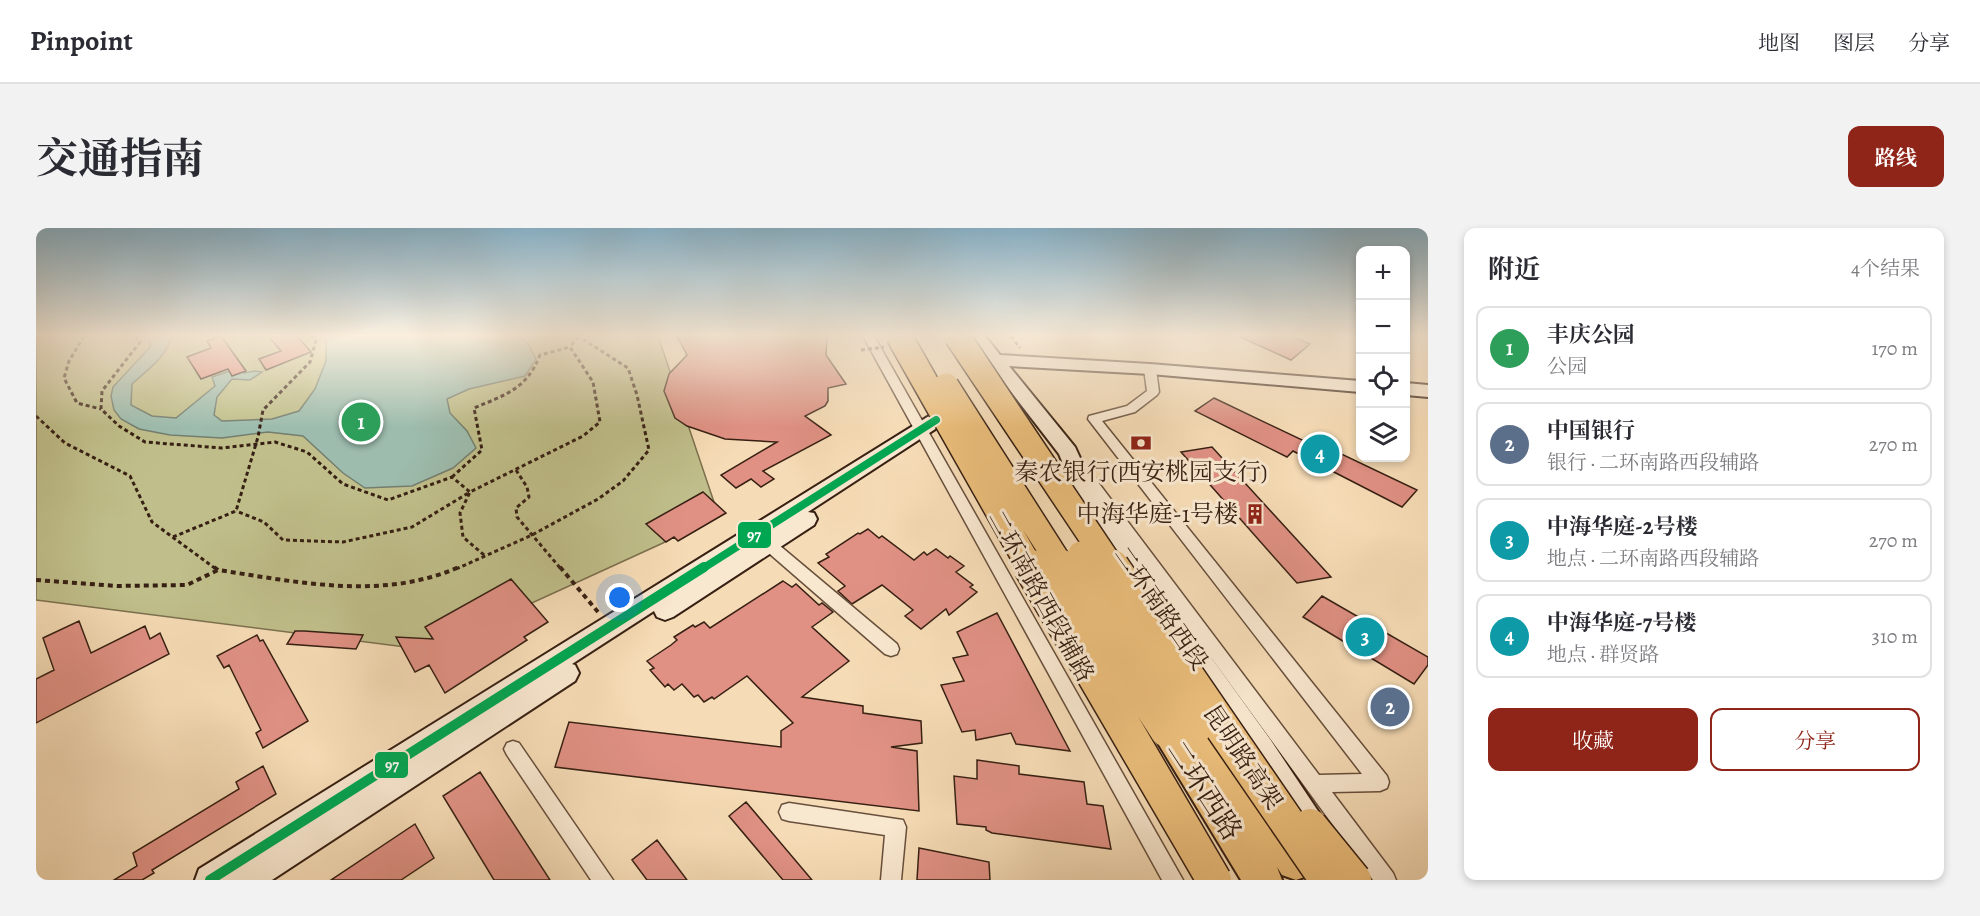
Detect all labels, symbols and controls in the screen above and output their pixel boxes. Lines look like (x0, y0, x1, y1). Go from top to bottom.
text: Pinpoint (30, 22, 133, 60)
text: 地图 (1758, 29, 1800, 57)
text: 图层 (1833, 29, 1875, 57)
text: 分享 (1908, 29, 1950, 57)
button: 路线 (1848, 126, 1944, 187)
text: 交通指南 (36, 130, 204, 187)
map controls (1356, 246, 1410, 462)
button: + (1356, 246, 1410, 300)
text: 附近 (1488, 252, 1540, 287)
text: 4个结果 (1851, 255, 1920, 282)
button: − (1356, 300, 1410, 354)
text: 丰庆公园 (1547, 320, 1635, 350)
text: 1 (1506, 335, 1513, 362)
text: 170 m (1872, 335, 1918, 362)
text: 公园 (1547, 353, 1587, 380)
button: locate (1356, 354, 1410, 408)
pin: 1 (342, 400, 380, 444)
button: layers (1356, 408, 1410, 462)
text: 中国银行 (1547, 416, 1635, 446)
bank icon: 秦农银行(西安桃园支行) (1129, 431, 1153, 455)
text: 2 (1505, 431, 1514, 458)
text: 270 m (1869, 431, 1918, 458)
pin: 4 (1300, 432, 1340, 476)
text: 银行 · 二环南路西段辅路 (1547, 449, 1759, 476)
place label: 秦农银行(西安桃园支行) (1014, 456, 1268, 488)
place label: 中海华庭-1号楼 (1077, 498, 1238, 530)
building icon: 中海华庭-1号楼 (1243, 502, 1267, 526)
street label: 二环南路西段辅路 (980, 504, 1102, 688)
text: 中海华庭-2号楼 (1547, 512, 1697, 542)
line badge: 97 (737, 521, 772, 549)
text: 97 (747, 525, 761, 547)
text: 3 (1505, 527, 1514, 554)
text: 270 m (1869, 527, 1918, 554)
street label: 二环南路西段 (1107, 540, 1215, 676)
text: 地点 · 二环南路西段辅路 (1547, 545, 1759, 572)
your location (605, 583, 634, 612)
text: 中海华庭-7号楼 (1547, 608, 1696, 638)
pin: 3 (1346, 614, 1384, 660)
text: 4 (1505, 623, 1514, 650)
text: 310 m (1872, 623, 1918, 650)
text: 地点 · 群贤路 (1547, 641, 1659, 668)
pin: 2 (1370, 684, 1410, 730)
street label: 昆明路高架 (1196, 698, 1290, 816)
button: 收藏 (1488, 708, 1698, 771)
button: 分享 (1710, 708, 1920, 771)
street label: 二环西路 (1158, 733, 1251, 848)
line badge: 97 (374, 751, 409, 779)
text: 97 (385, 755, 399, 777)

